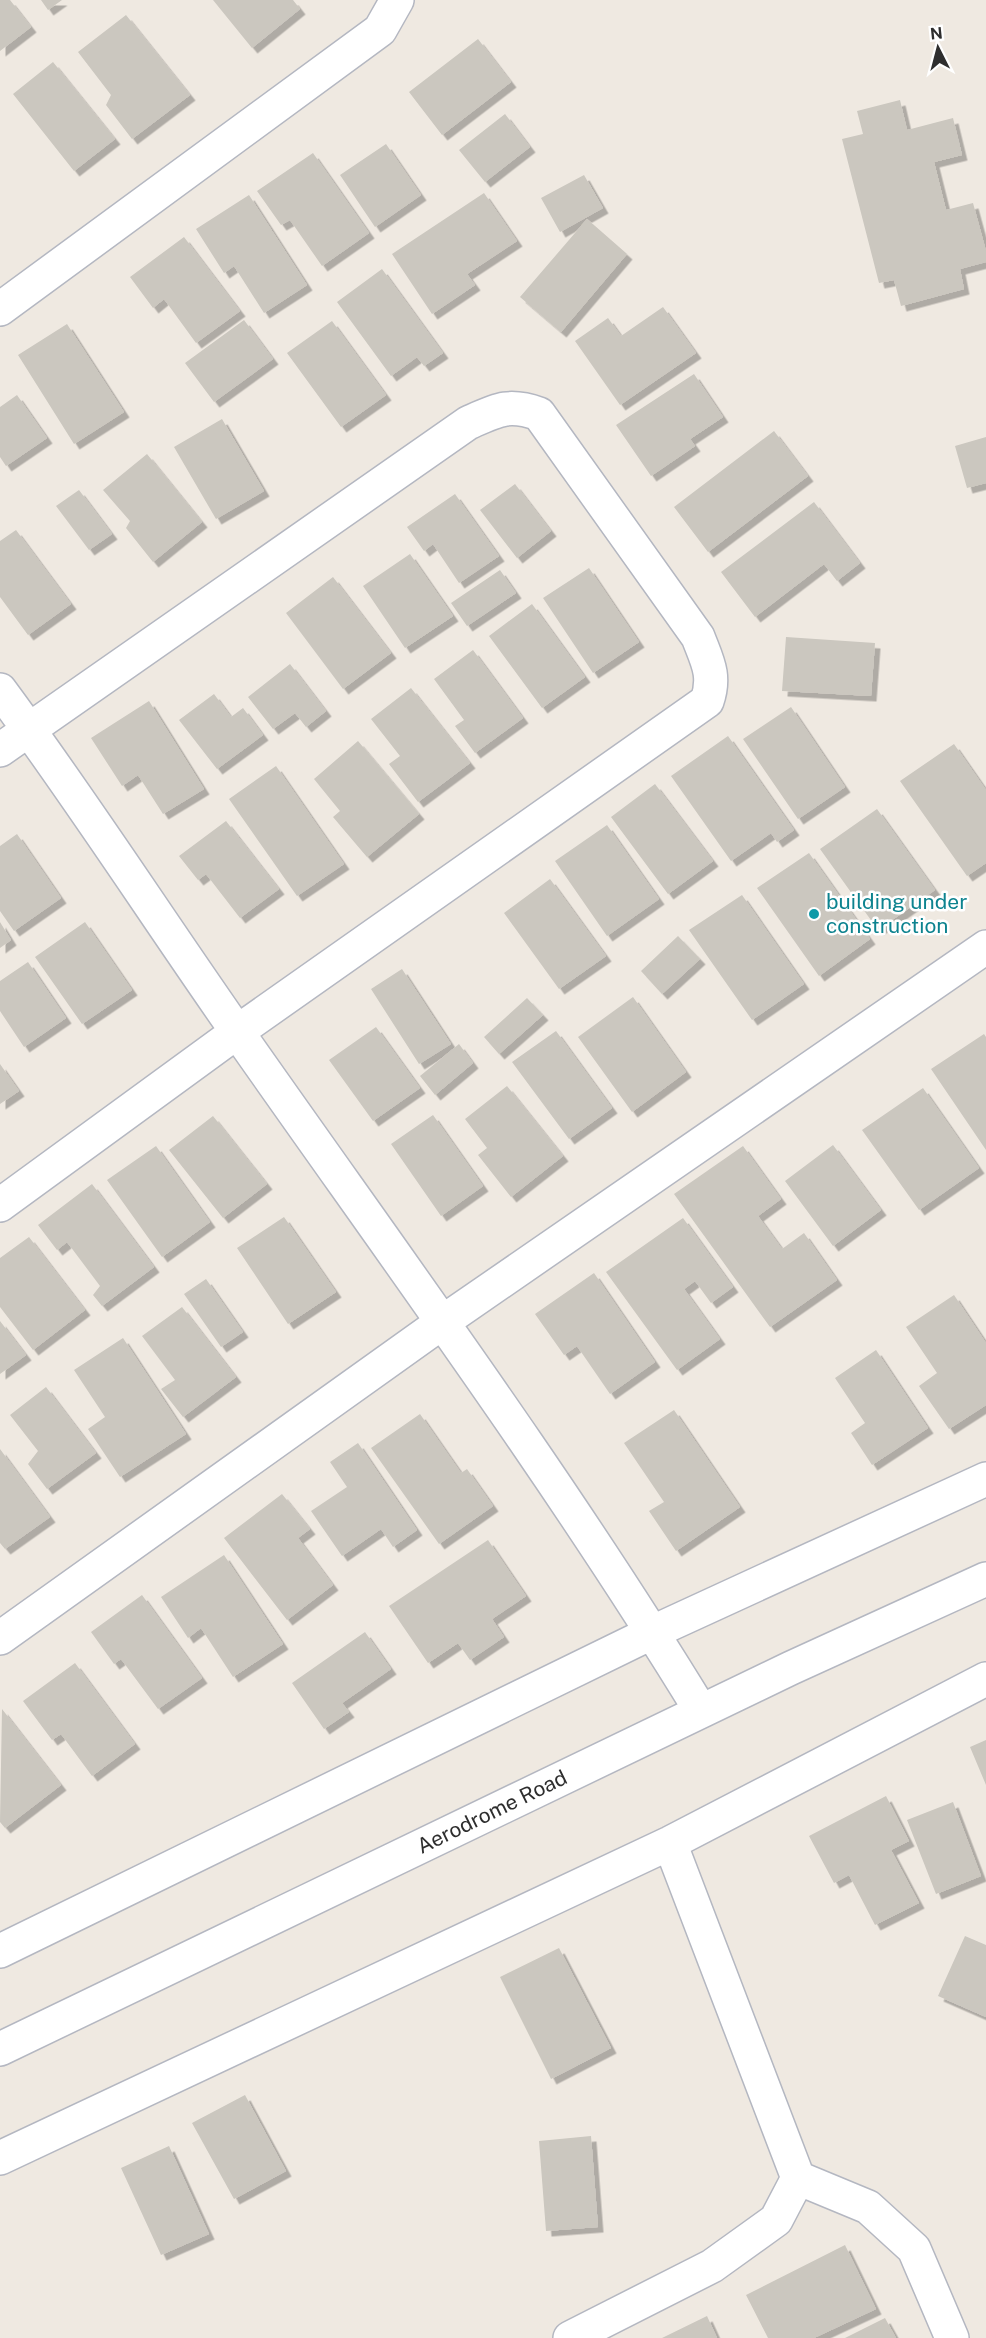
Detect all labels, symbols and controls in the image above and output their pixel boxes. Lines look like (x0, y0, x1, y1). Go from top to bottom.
north arrow (908, 18, 968, 78)
text: N (929, 23, 944, 44)
place label: building under construction (826, 889, 967, 938)
marker: building under construction (807, 907, 821, 921)
street label: Aerodrome Road (413, 1764, 571, 1859)

